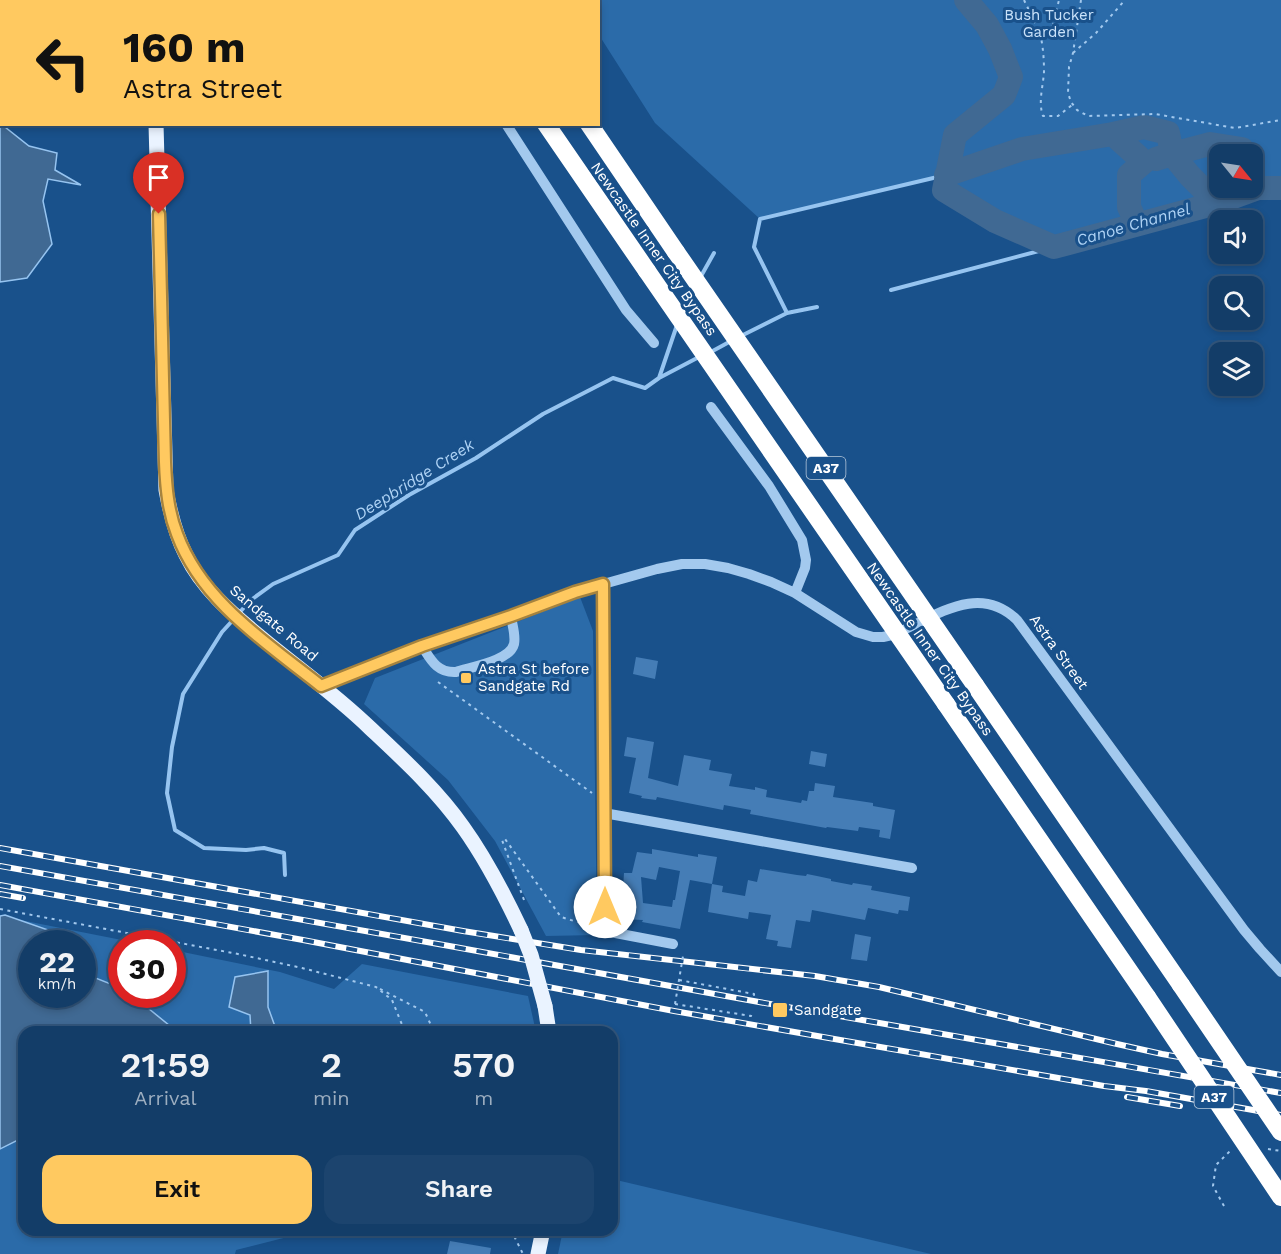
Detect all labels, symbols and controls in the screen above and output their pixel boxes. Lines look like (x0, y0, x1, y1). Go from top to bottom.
park label: Bush Tucker Garden (1004, 6, 1094, 41)
text: 160 m (123, 23, 246, 72)
icon: left (24, 24, 102, 102)
text: Astra Street (123, 73, 282, 105)
north arrow (1209, 144, 1263, 198)
map controls (1209, 144, 1263, 396)
pin (133, 152, 184, 214)
street label: Newcastle Inner City Bypass (587, 159, 721, 339)
icon: arrive (142, 161, 175, 194)
water label: Canoe Channel (1074, 199, 1192, 250)
button: sound (1209, 210, 1263, 264)
button: search (1209, 276, 1263, 330)
button: layers (1209, 342, 1263, 396)
water label: Deepbridge Creek (351, 434, 479, 524)
road number: A37 (806, 457, 846, 479)
street label: Newcastle Inner City Bypass (863, 559, 997, 739)
street label: Sandgate Road (226, 581, 322, 665)
street label: Astra Street (1026, 611, 1093, 694)
place label: Astra St before Sandgate Rd (478, 660, 589, 695)
marker: Astra St before Sandgate Rd (459, 671, 473, 685)
position arrow (573, 875, 637, 939)
speed limit sign: 30 (108, 930, 186, 1008)
text: 22 (39, 944, 75, 979)
text: km/h (38, 975, 76, 993)
marker: Sandgate (771, 1001, 789, 1019)
place label: Sandgate (794, 1001, 862, 1019)
text: 21:59 (120, 1044, 211, 1086)
text: 2 (321, 1044, 342, 1086)
text: 570 (452, 1044, 516, 1086)
text: Arrival (134, 1086, 197, 1110)
text: min (313, 1086, 350, 1110)
text: m (474, 1086, 493, 1110)
road number: A37 (1194, 1086, 1234, 1108)
button: Exit (42, 1155, 312, 1224)
button: Share (324, 1155, 594, 1224)

